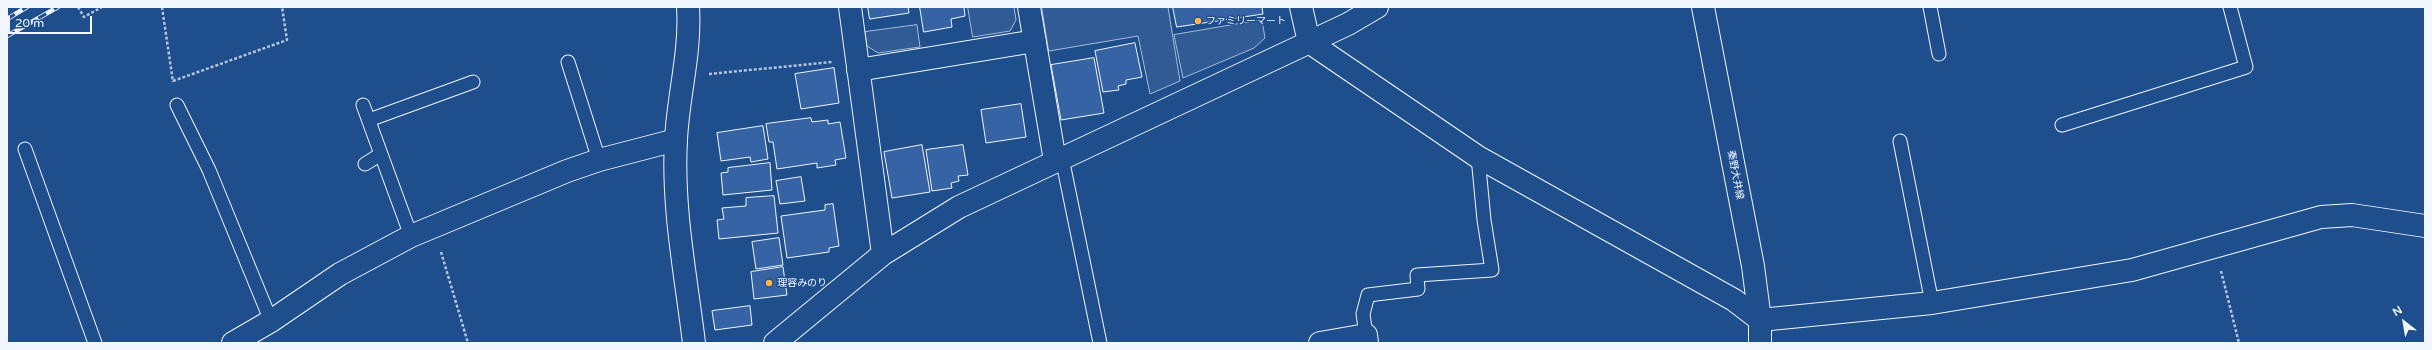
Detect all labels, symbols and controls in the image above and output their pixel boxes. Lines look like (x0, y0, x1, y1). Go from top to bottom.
scale bar (10, 8, 94, 34)
place label: ファミリーマート (1206, 15, 1286, 27)
text: 20 m (15, 16, 44, 30)
marker: ファミリーマート (1193, 16, 1203, 26)
street label: 秦野大井線 (1724, 149, 1746, 201)
place label: 理容みのり (777, 277, 827, 289)
marker: 理容みのり (764, 278, 774, 288)
north arrow (2384, 302, 2424, 342)
text: N (2390, 303, 2405, 319)

